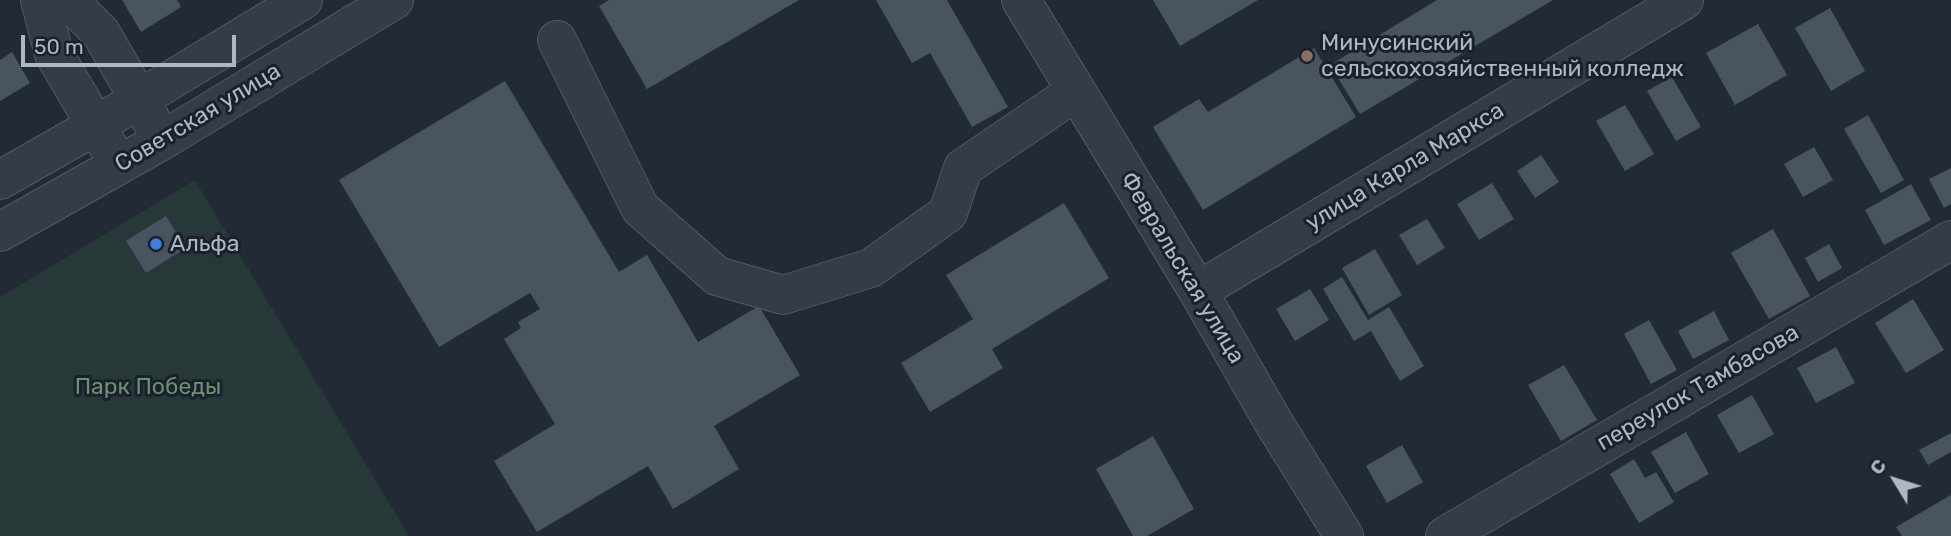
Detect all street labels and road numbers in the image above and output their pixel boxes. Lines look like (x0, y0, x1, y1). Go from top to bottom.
street label: Советская улица (110, 58, 286, 178)
street label: улица Карла Маркса (1301, 97, 1509, 237)
street label: Февральская улица (1114, 167, 1250, 369)
street label: переулок Тамбасова (1592, 319, 1804, 457)

